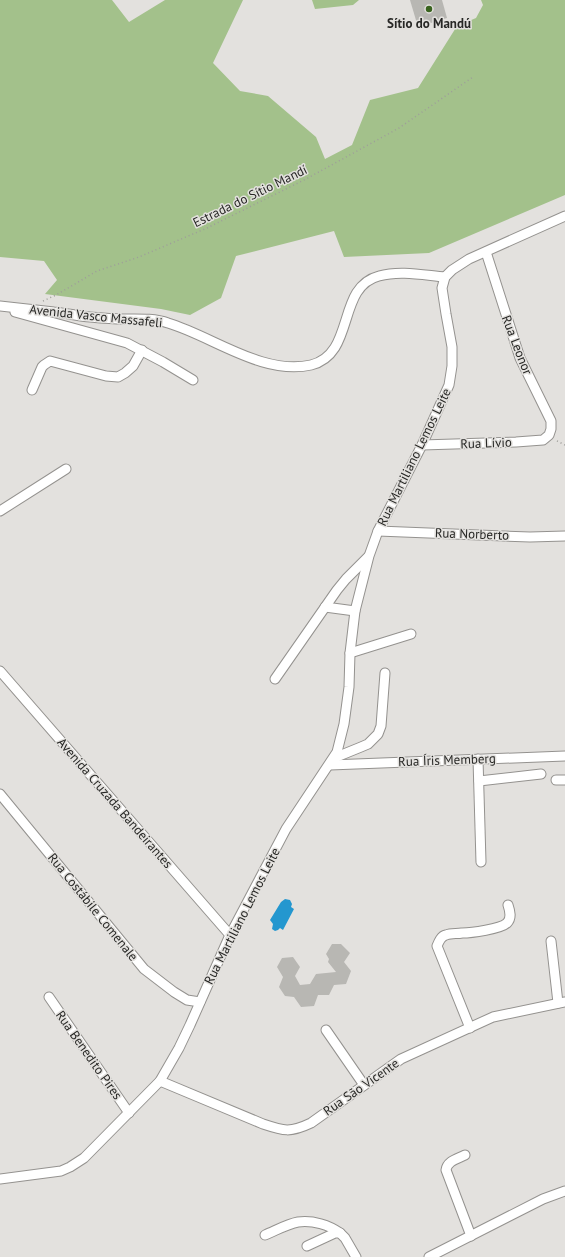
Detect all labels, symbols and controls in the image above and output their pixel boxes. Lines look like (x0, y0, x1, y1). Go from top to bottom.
marker: Sítio do Mandú (424, 4, 434, 14)
place label: Sítio do Mandú (387, 15, 471, 32)
street label: Estrada do Sítio Mandí (190, 161, 310, 231)
street label: Avenida Vasco Massafeli (29, 301, 163, 331)
street label: Rua Leonor (498, 313, 536, 378)
street label: Rua Martiliano Lemos Leite (373, 385, 455, 529)
street label: Rua Lívio (460, 434, 512, 452)
street label: Rua Norberto (435, 524, 509, 544)
street label: Avenida Cruzada Bandeirantes (54, 734, 176, 872)
street label: Rua Íris Memberg (398, 750, 496, 770)
street label: Rua Martiliano Lemos Leite (200, 845, 284, 987)
street label: Rua Costábile Comenale (44, 849, 142, 965)
street label: Rua Benedito Pires (52, 1007, 126, 1103)
street label: Rua São Vicente (320, 1055, 402, 1119)

